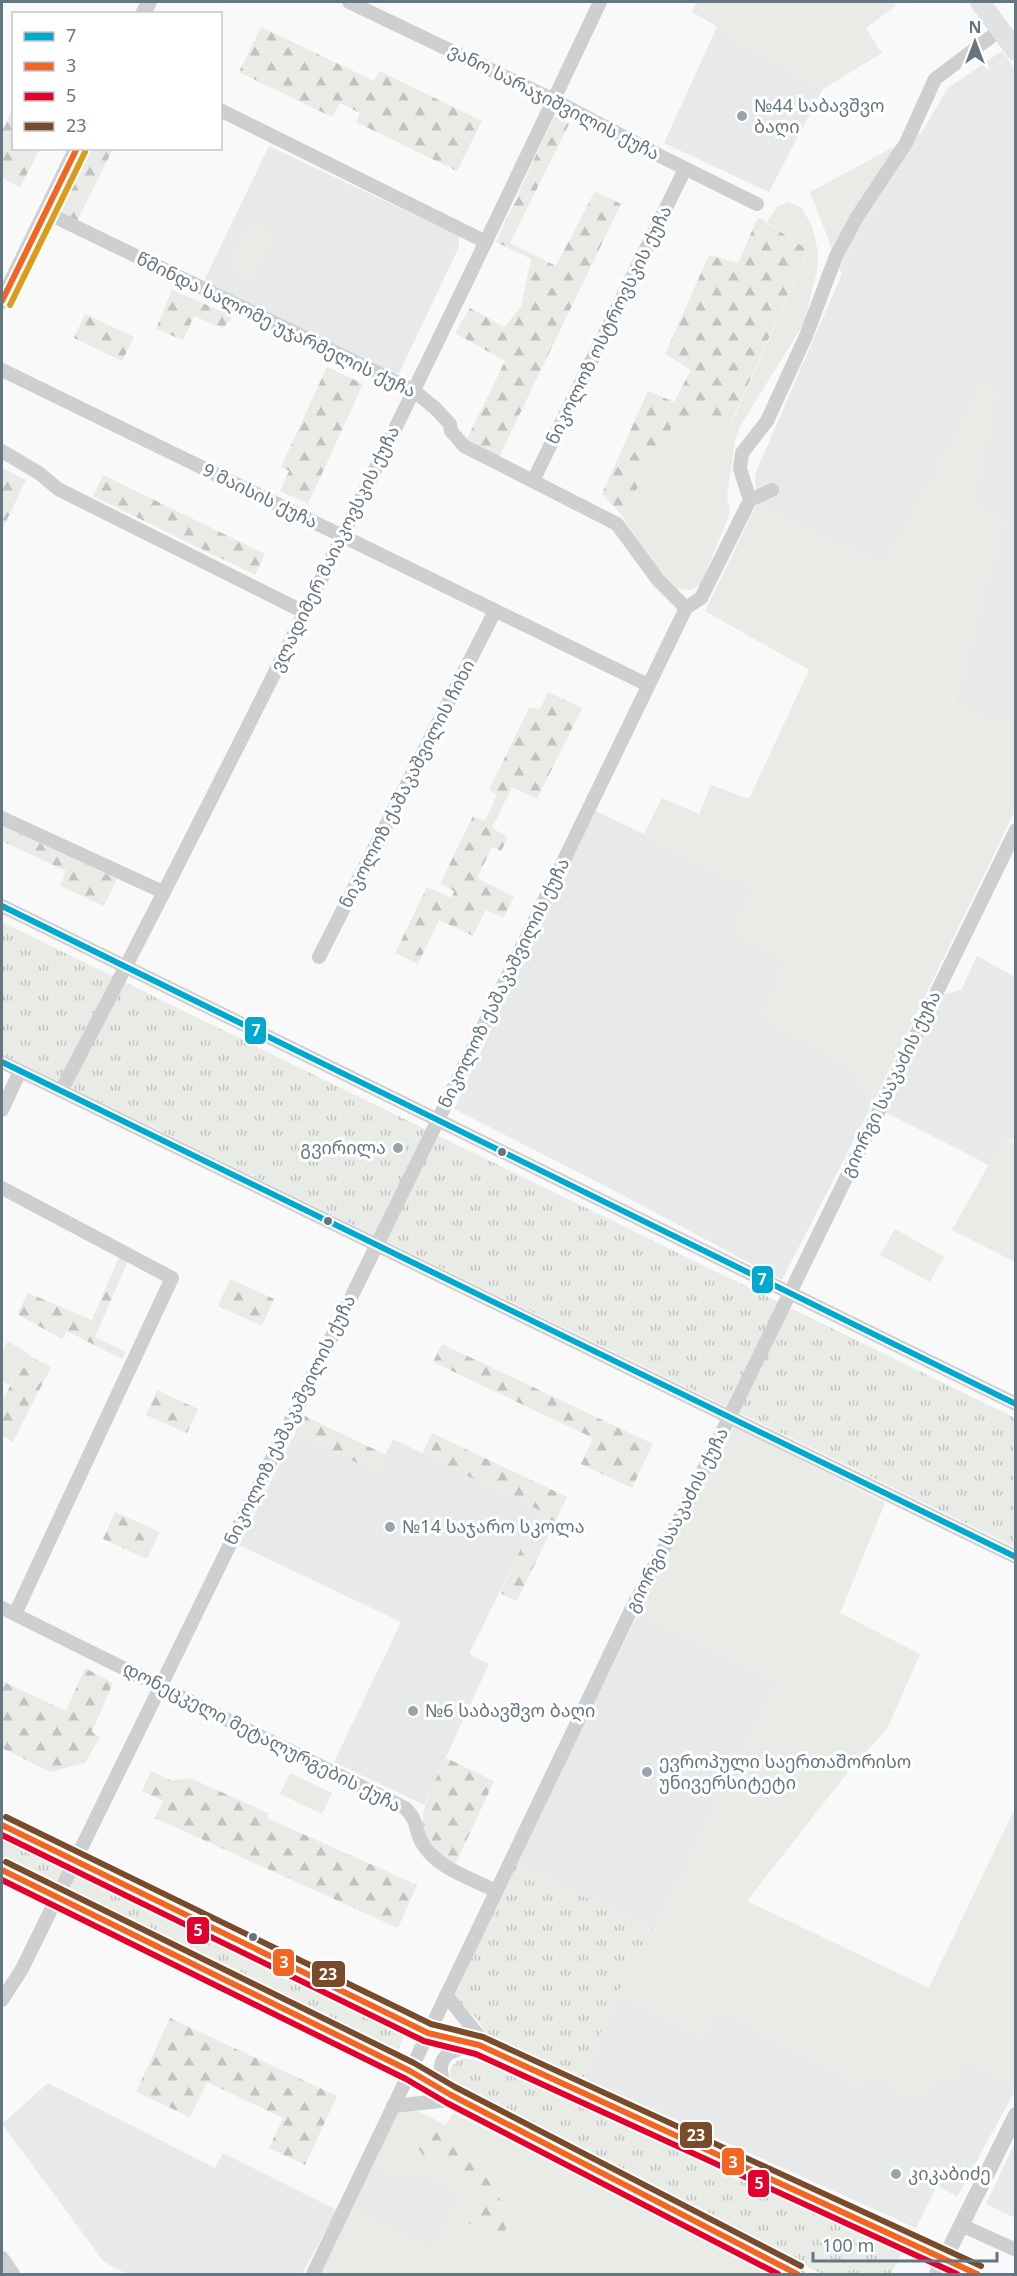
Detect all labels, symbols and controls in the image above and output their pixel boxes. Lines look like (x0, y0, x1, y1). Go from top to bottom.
legend (12, 12, 222, 150)
north arrow (945, 12, 1005, 72)
text: N (968, 16, 982, 38)
text: 7 (66, 23, 76, 47)
street label: ვანო სარაჯიშვილის ქუჩა (445, 37, 664, 165)
text: 3 (66, 53, 76, 77)
text: 5 (66, 83, 76, 107)
place label: №44 საბავშვო ბაღი (754, 93, 884, 138)
marker: №44 საბავშვო ბაღი (735, 109, 749, 123)
text: 23 (66, 113, 87, 137)
street label: ნიკოლოზ ოსტროვსკის ქუჩა (540, 201, 676, 448)
street label: წმინდა სალომე უჯარმელის ქუჩა (133, 246, 420, 402)
street label: ვლადიმერ მაიაკოვსკის ქუჩა (264, 422, 404, 676)
street label: 9 მაისის ქუჩა (199, 457, 322, 533)
street label: ნიკოლოზ ქაშაკაშვილის ჩიხი (333, 655, 479, 912)
street label: ნიკოლოზ ქაშაკაშვილის ქუჩა (432, 853, 574, 1112)
street label: გიორგი სააკაძის ქუჩა (835, 986, 946, 1181)
line badge: 7 (244, 1016, 267, 1045)
text: 7 (251, 1019, 261, 1041)
place label: გვირილა (300, 1135, 386, 1159)
marker: გვირილა (391, 1141, 405, 1155)
unlabelled marker (496, 1146, 508, 1158)
unlabelled marker (322, 1215, 334, 1227)
line badge: 7 (751, 1265, 774, 1294)
text: 7 (757, 1268, 767, 1290)
street label: ნიკოლოზ ქაშაკაშვილის ქუჩა (218, 1290, 360, 1549)
street label: გიორგი სააკაძის ქუჩა (619, 1423, 733, 1616)
place label: №14 საჯარო სკოლა (402, 1514, 585, 1538)
marker: №14 საჯარო სკოლა (383, 1520, 397, 1534)
street label: დონეცკელი მეტალურგების ქუჩა (119, 1655, 405, 1817)
place label: №6 საბავშვო ბაღი (425, 1698, 595, 1722)
marker: №6 საბავშვო ბაღი (406, 1704, 420, 1718)
place label: ევროპული საერთაშორისო უნივერსიტეტი (659, 1749, 911, 1794)
marker: ევროპული საერთაშორისო უნივერსიტეტი (640, 1765, 654, 1779)
line badge: 5 (186, 1916, 210, 1945)
text: 5 (193, 1919, 203, 1941)
unlabelled marker (247, 1931, 259, 1943)
line badge: 3 (272, 1948, 295, 1977)
text: 3 (279, 1951, 289, 1973)
line badge: 23 (311, 1960, 346, 1988)
text: 23 (319, 1963, 337, 1985)
line badge: 23 (679, 2121, 713, 2149)
text: 23 (687, 2124, 705, 2146)
line badge: 3 (721, 2147, 745, 2176)
text: 3 (728, 2151, 738, 2173)
place label: კიკაბიძე (908, 2161, 991, 2185)
marker: კიკაბიძე (889, 2167, 903, 2181)
line badge: 5 (747, 2169, 770, 2198)
text: 5 (754, 2172, 764, 2194)
scale bar (813, 2225, 998, 2263)
text: 100 m (822, 2233, 874, 2257)

